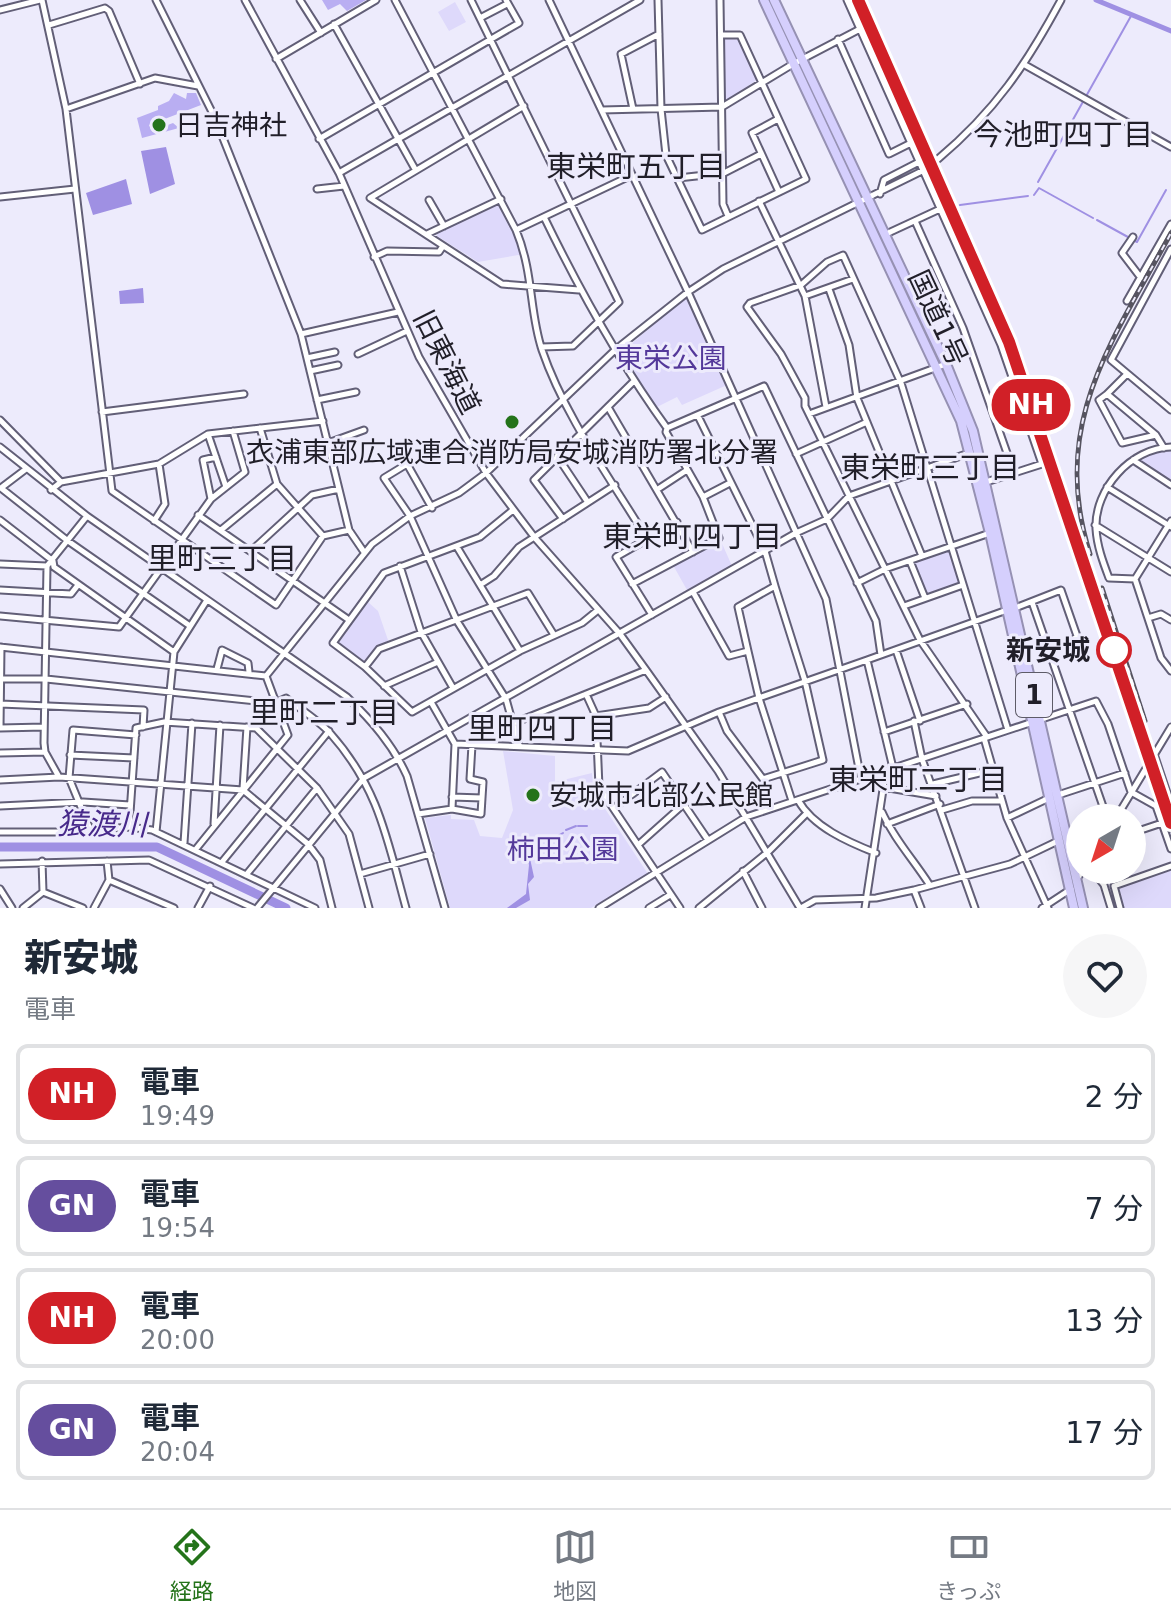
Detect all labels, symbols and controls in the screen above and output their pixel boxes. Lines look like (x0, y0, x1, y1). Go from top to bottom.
place label: 日吉神社 (175, 109, 287, 142)
marker: 日吉神社 (150, 116, 168, 134)
district label: 今池町四丁目 (973, 117, 1153, 152)
district label: 東栄町五丁目 (546, 149, 726, 184)
street label: 国道1号 (902, 265, 974, 371)
street label: 旧東海道 (407, 305, 487, 419)
park label: 東栄公園 (615, 342, 727, 375)
line badge: NH (995, 379, 1067, 431)
text: NH (1008, 388, 1054, 421)
marker: 衣浦東部広域連合消防局安城消防署北分署 (503, 413, 521, 431)
place label: 衣浦東部広域連合消防局安城消防署北分署 (246, 436, 778, 469)
district label: 東栄町三丁目 (840, 450, 1020, 485)
district label: 東栄町四丁目 (602, 519, 782, 554)
district label: 里町三丁目 (147, 541, 297, 576)
marker: 新安城 (1097, 633, 1131, 667)
place label: 新安城 (1006, 634, 1090, 667)
road number: 1 (1016, 673, 1052, 717)
district label: 里町二丁目 (249, 695, 399, 730)
district label: 里町四丁目 (467, 711, 617, 746)
district label: 東栄町二丁目 (828, 762, 1008, 797)
place label: 安城市北部公民館 (549, 779, 773, 812)
marker: 安城市北部公民館 (524, 786, 542, 804)
north arrow (1066, 804, 1146, 884)
map controls (1066, 804, 1146, 884)
water label: 猿渡川 (57, 806, 150, 842)
park label: 柿田公園 (507, 833, 619, 866)
button: heart (1063, 934, 1147, 1018)
text: 新安城 (24, 936, 138, 980)
text: 電車 (24, 994, 76, 1024)
text: 電車 (140, 1064, 200, 1099)
text: NH (49, 1077, 95, 1110)
text: 2 分 (1084, 1079, 1143, 1114)
text: 19:49 (140, 1101, 215, 1131)
text: 電車 (140, 1176, 200, 1211)
text: GN (49, 1189, 95, 1222)
text: 7 分 (1084, 1191, 1143, 1226)
text: 19:54 (140, 1213, 215, 1243)
text: 電車 (140, 1288, 200, 1323)
text: NH (49, 1301, 95, 1334)
text: 13 分 (1065, 1303, 1143, 1338)
text: 20:00 (140, 1325, 215, 1355)
text: 電車 (140, 1400, 200, 1435)
text: GN (49, 1413, 95, 1446)
text: 17 分 (1065, 1415, 1143, 1450)
text: 20:04 (140, 1437, 215, 1467)
tab: 経路 (170, 1525, 214, 1605)
tab: 地図 (553, 1525, 597, 1605)
tab: きっぷ (936, 1525, 1001, 1605)

